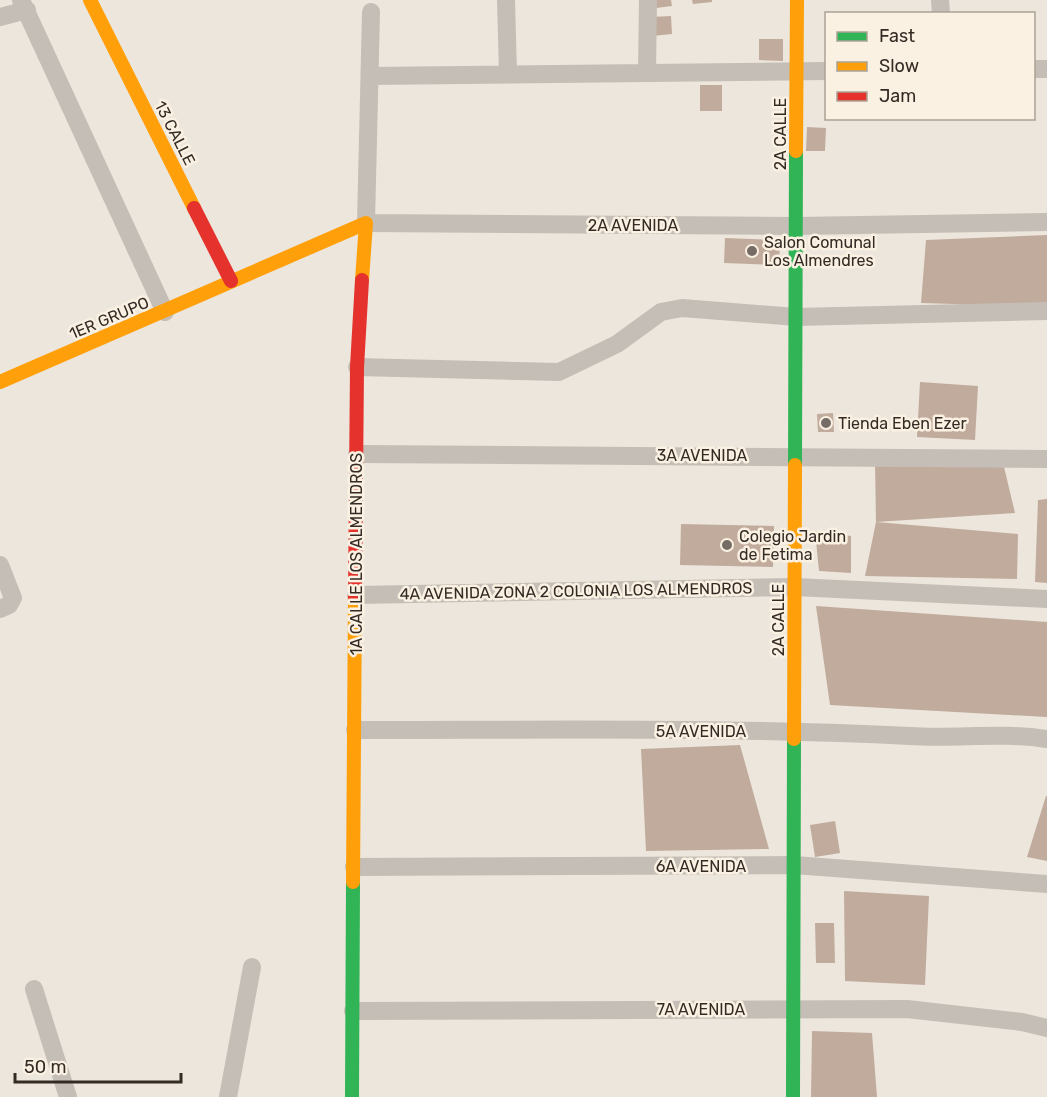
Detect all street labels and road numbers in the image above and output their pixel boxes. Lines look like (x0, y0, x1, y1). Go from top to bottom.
street label: 13 CALLE (151, 98, 199, 168)
street label: 2A CALLE (771, 98, 790, 170)
street label: 2A AVENIDA (588, 216, 678, 235)
street label: 1ER GRUPO (66, 293, 152, 343)
street label: 3A AVENIDA (657, 446, 748, 465)
street label: 1A CALLE LOS ALMENDROS (347, 453, 366, 655)
street label: 4A AVENIDA ZONA 2 COLONIA LOS ALMENDROS (399, 578, 753, 604)
street label: 2A CALLE (769, 584, 788, 656)
street label: 5A AVENIDA (656, 722, 747, 741)
street label: 6A AVENIDA (656, 857, 747, 876)
street label: 7A AVENIDA (657, 1000, 745, 1019)

